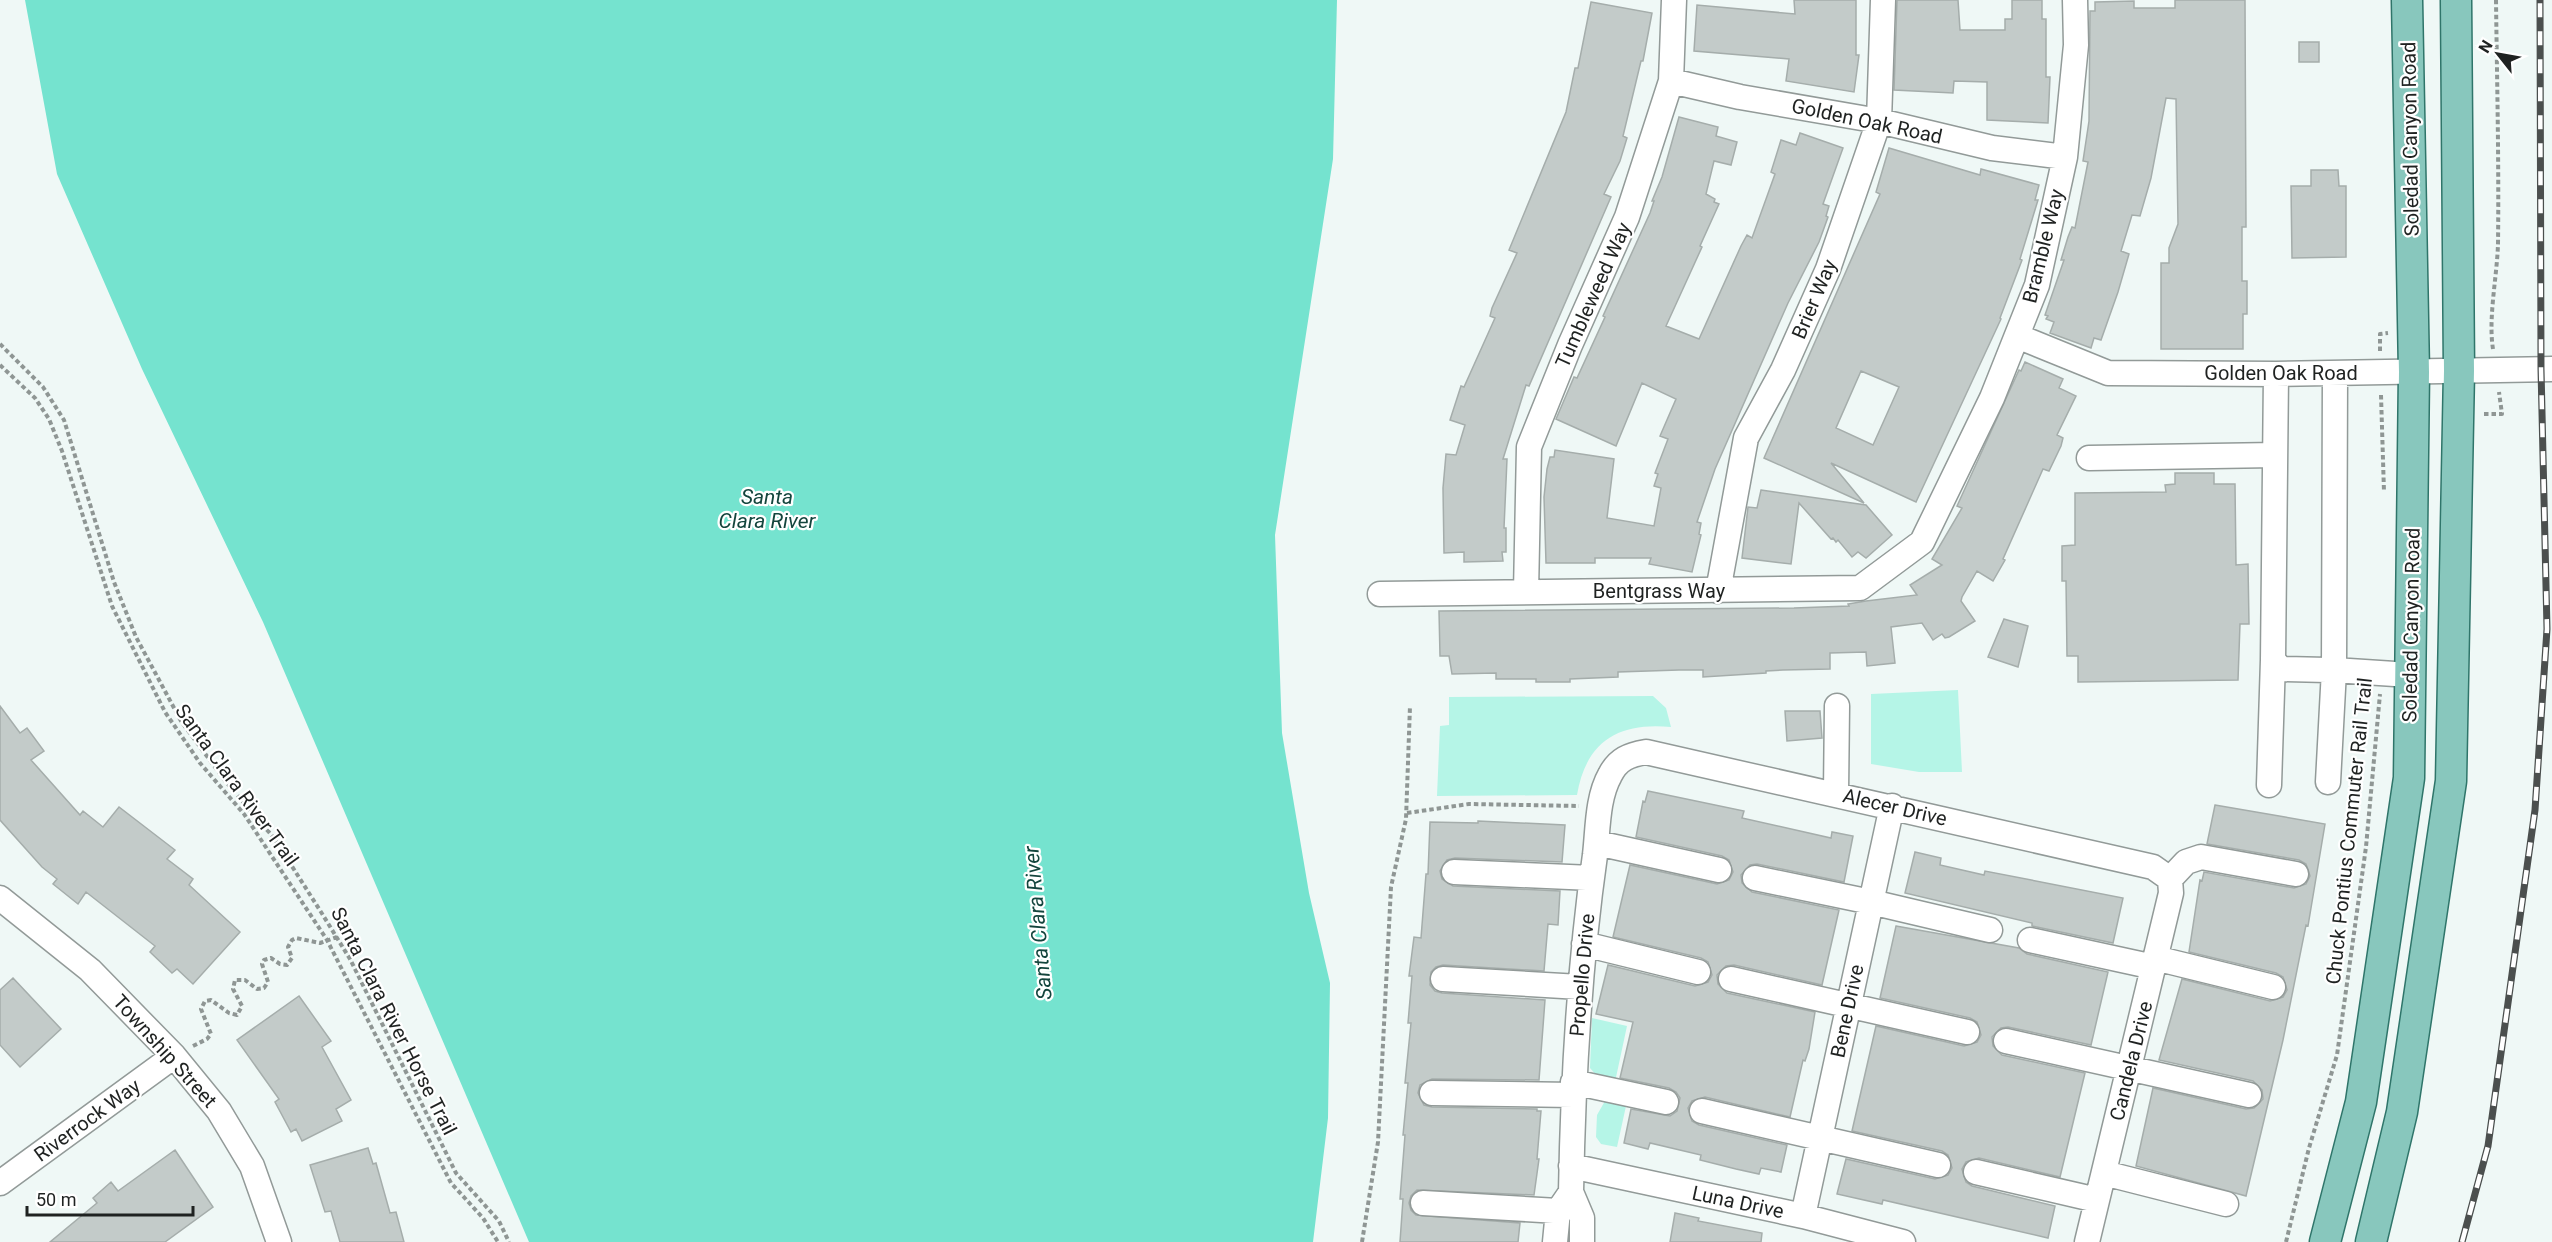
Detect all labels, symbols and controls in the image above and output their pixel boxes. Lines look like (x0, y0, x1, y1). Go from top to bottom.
north arrow (2468, 24, 2528, 84)
text: N (2475, 37, 2497, 56)
street label: Soledad Canyon Road (2396, 41, 2424, 237)
street label: Golden Oak Road (1789, 93, 1945, 149)
street label: Bramble Way (2017, 186, 2069, 305)
street label: Tumbleweed Way (1550, 218, 1636, 371)
street label: Brier Way (1787, 255, 1842, 342)
street label: Golden Oak Road (2204, 361, 2358, 385)
water label: Santa Clara River (719, 485, 817, 533)
street label: Soledad Canyon Road (2397, 527, 2425, 723)
street label: Bentgrass Way (1593, 579, 1726, 603)
street label: Chuck Pontius Commuter Rail Trail (2321, 676, 2377, 986)
street label: Santa Clara River Trail (170, 699, 304, 871)
street label: Alecer Drive (1841, 783, 1949, 831)
water label: Santa Clara River (1019, 844, 1057, 1001)
street label: Santa Clara River Horse Trail (326, 903, 462, 1139)
street label: Propello Drive (1565, 912, 1599, 1038)
street label: Bene Drive (1825, 962, 1869, 1060)
street label: Township Street (108, 990, 222, 1112)
street label: Candela Drive (2105, 999, 2157, 1123)
street label: Riverrock Way (29, 1073, 145, 1167)
scale bar (27, 1179, 194, 1217)
street label: Luna Drive (1690, 1181, 1786, 1223)
text: 50 m (36, 1189, 76, 1210)

